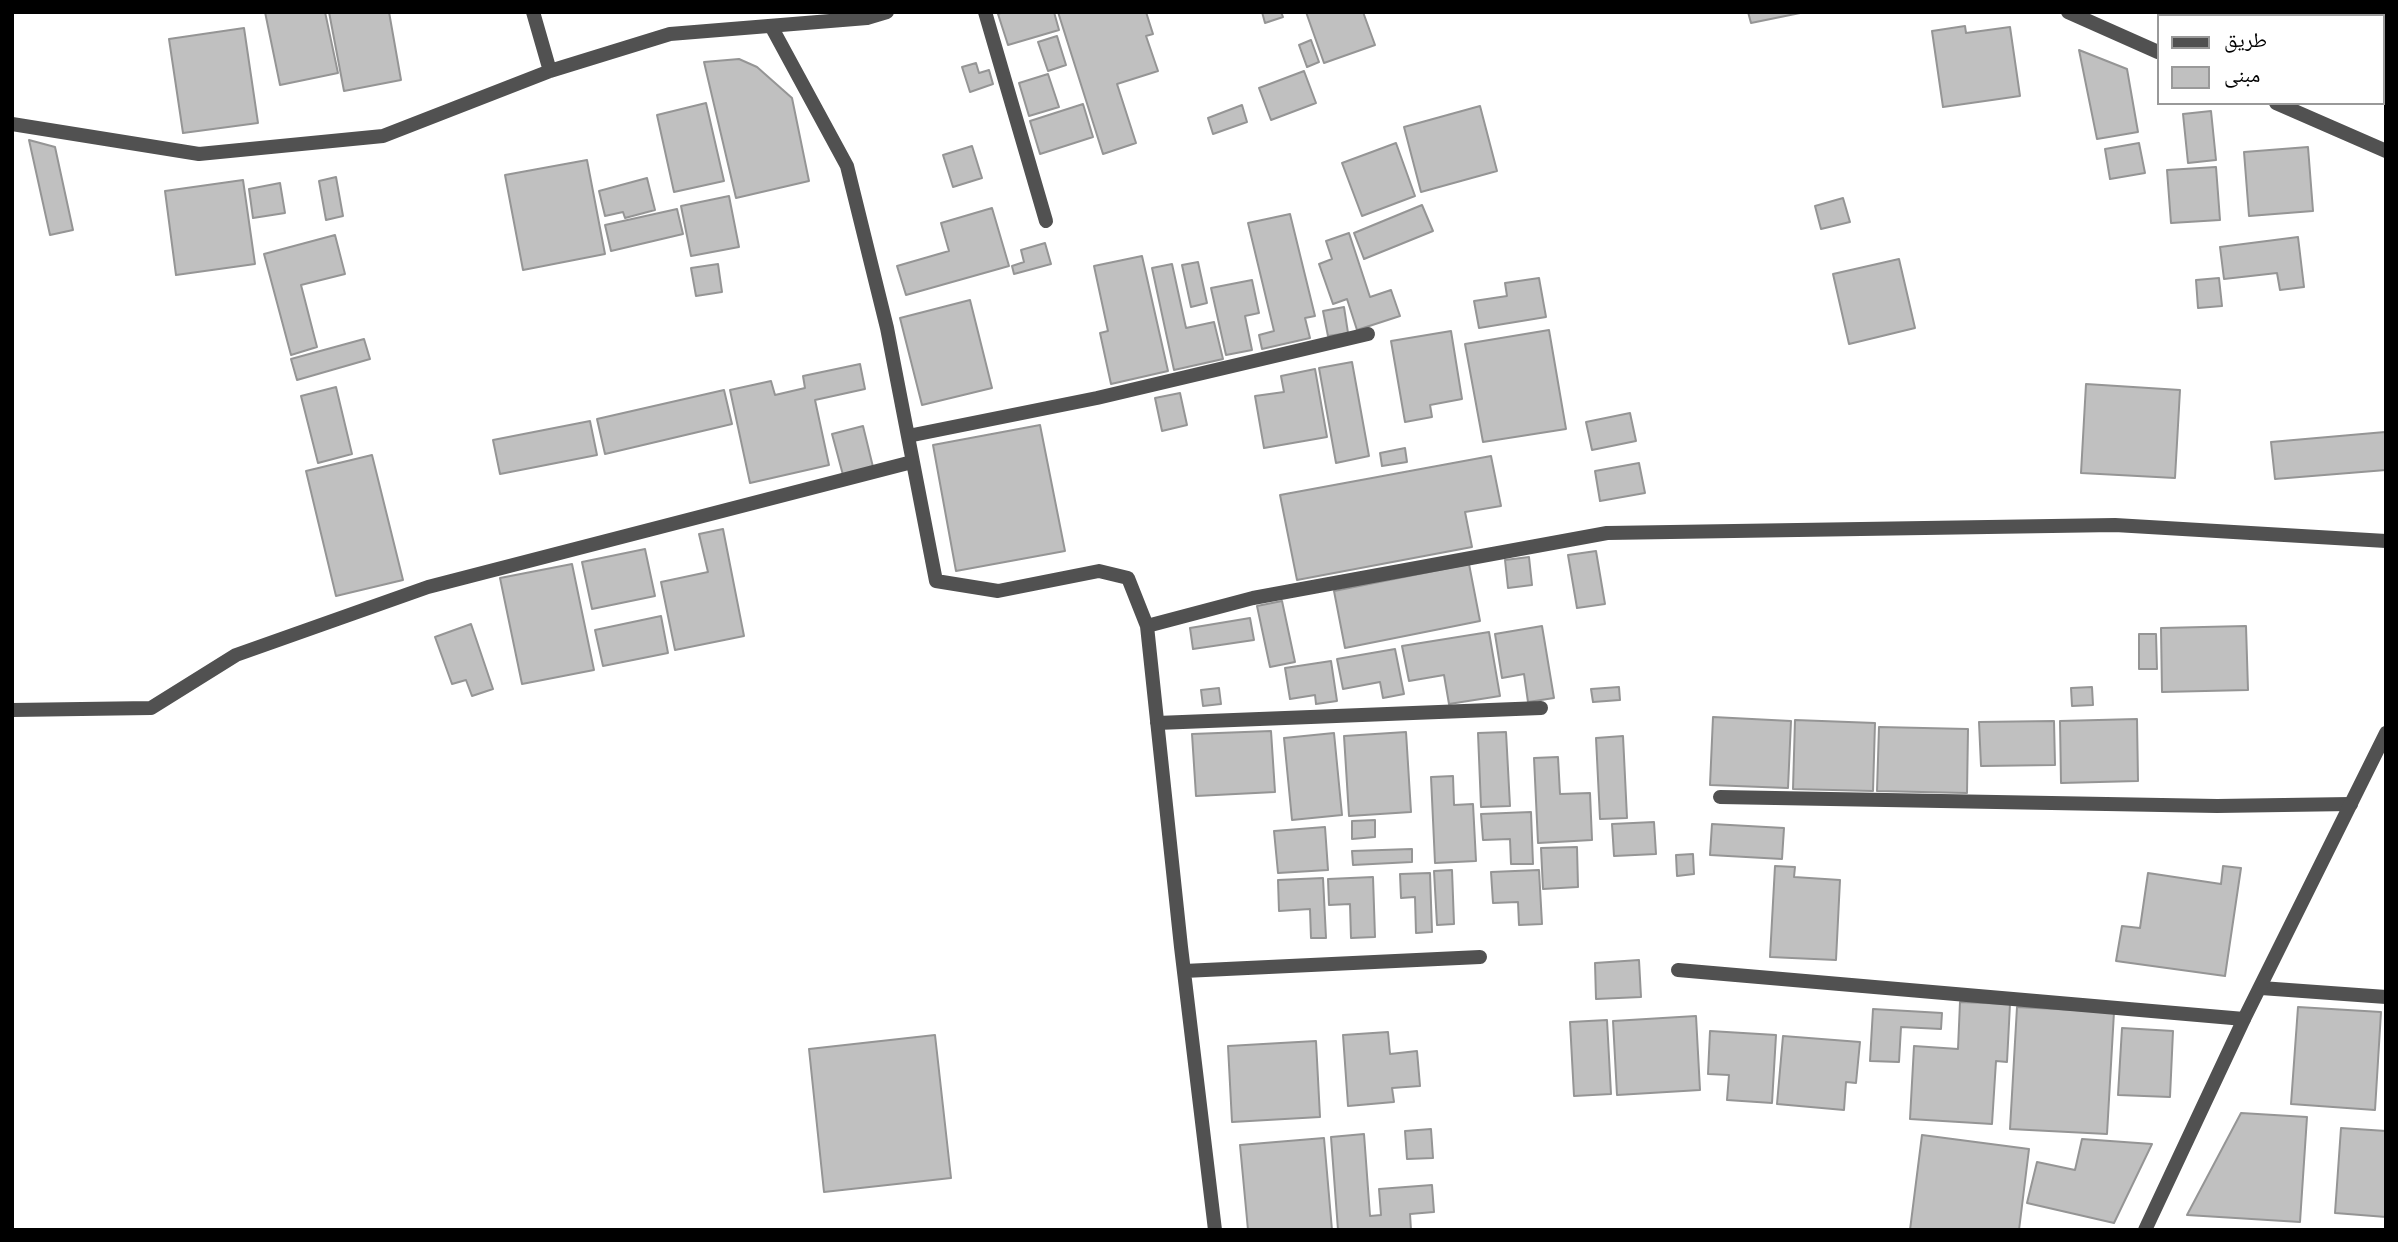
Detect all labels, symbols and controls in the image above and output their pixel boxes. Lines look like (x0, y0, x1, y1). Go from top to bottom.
legend (2156, 14, 2384, 105)
text: طريق (2224, 28, 2267, 51)
text: مبنى (2224, 63, 2260, 86)

